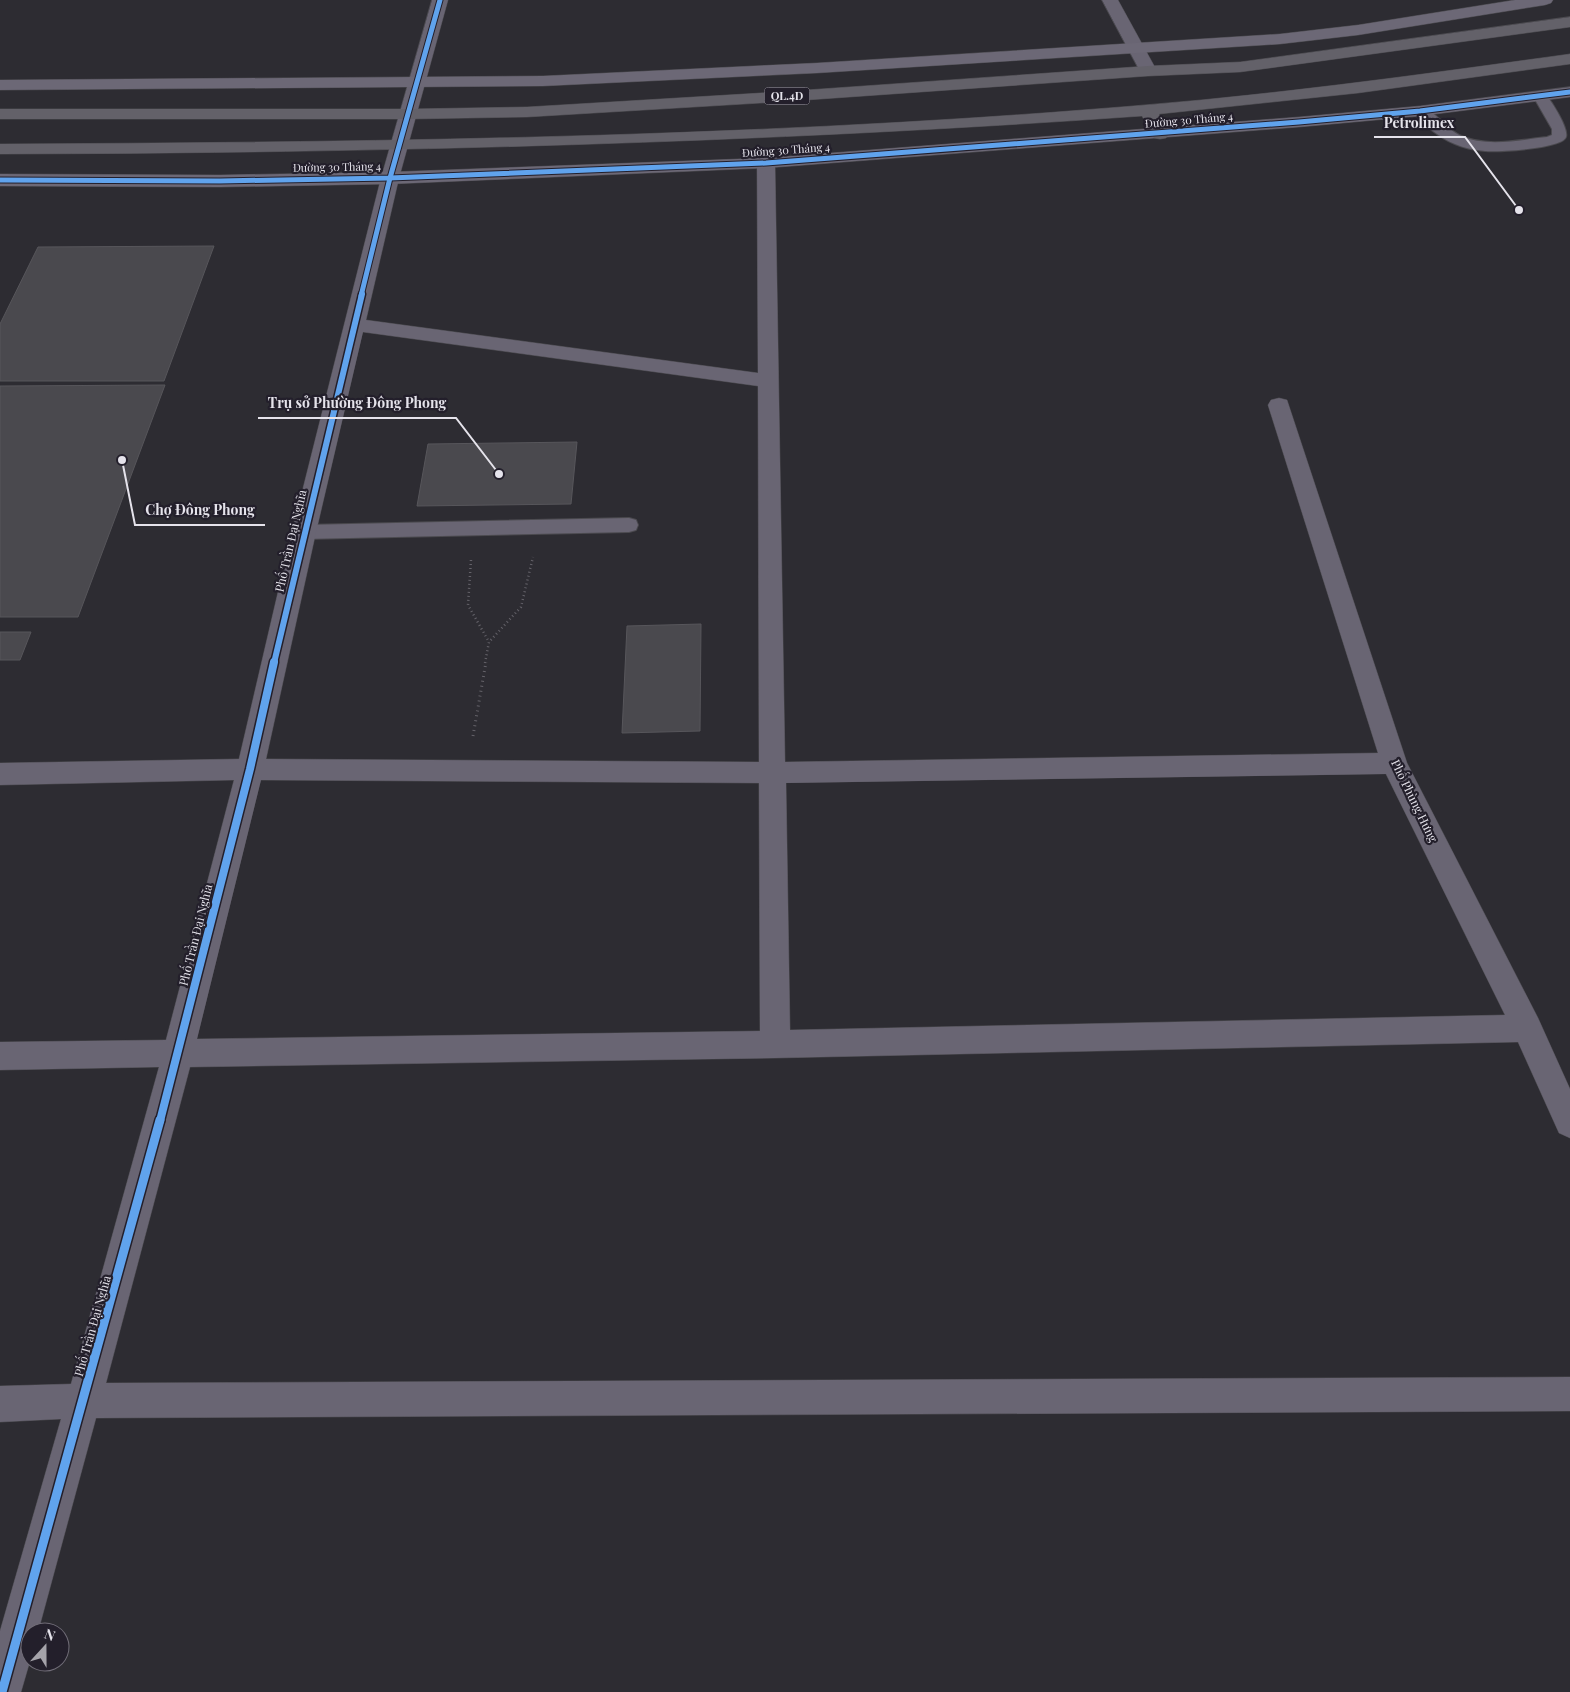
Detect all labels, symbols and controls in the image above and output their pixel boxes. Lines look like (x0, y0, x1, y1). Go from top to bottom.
road number: QL.4D (764, 88, 810, 104)
street label: Đường 30 Tháng 4 (1144, 108, 1234, 131)
callout: Petrolimex (1374, 108, 1465, 137)
text: Petrolimex (1384, 113, 1455, 132)
street label: Đường 30 Tháng 4 (741, 139, 831, 160)
street label: Đường 30 Tháng 4 (293, 158, 382, 175)
callout: Trụ sở Phường Đông Phong (258, 389, 456, 418)
text: Trụ sở Phường Đông Phong (268, 393, 446, 412)
street label: Phố Trần Đại Nghĩa (270, 488, 310, 593)
callout: Chợ Đông Phong (135, 496, 265, 525)
text: Chợ Đông Phong (145, 500, 255, 519)
street label: Phố Phùng Hưng (1388, 757, 1442, 845)
street label: Phố Trần Đại Nghĩa (175, 882, 215, 987)
street label: Phố Trần Đại Nghĩa (70, 1273, 114, 1378)
north arrow (20, 1622, 70, 1672)
text: N (42, 1624, 58, 1645)

